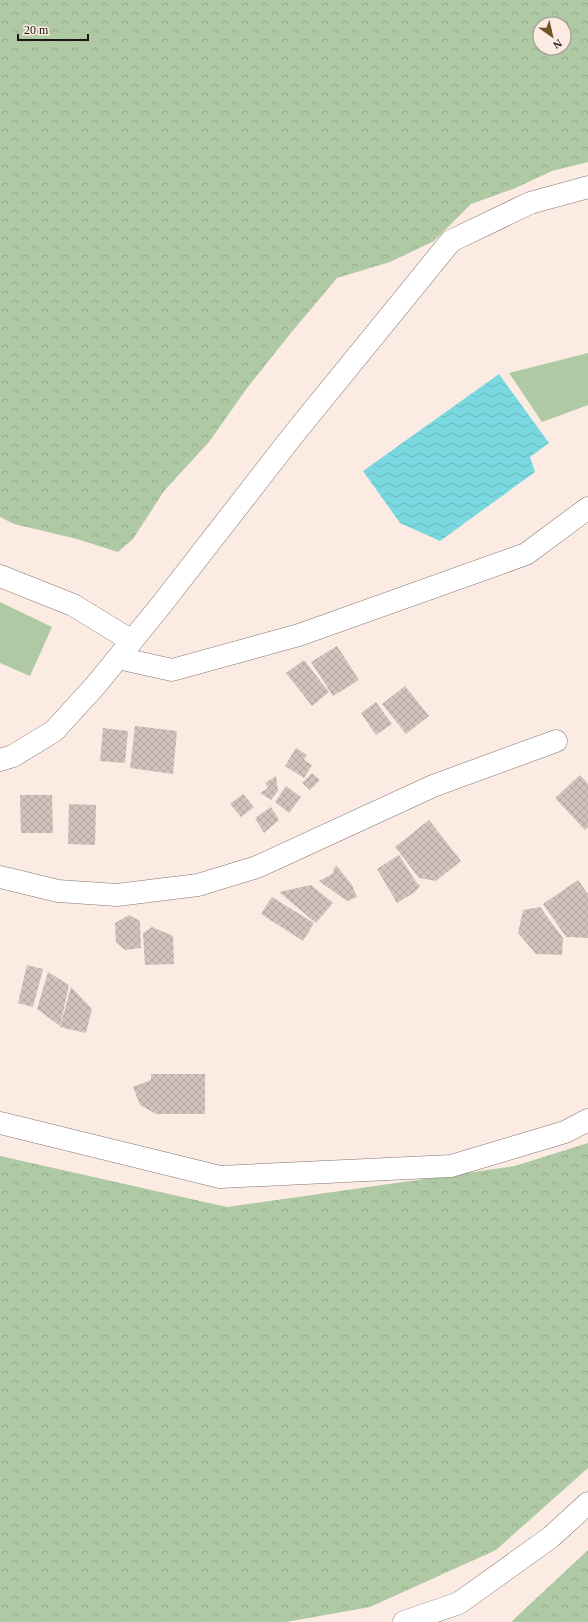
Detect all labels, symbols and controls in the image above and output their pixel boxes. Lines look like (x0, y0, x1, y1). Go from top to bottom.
scale bar (18, 16, 88, 42)
north arrow (532, 16, 572, 56)
text: 20 m (24, 23, 49, 37)
text: N (551, 37, 564, 52)

